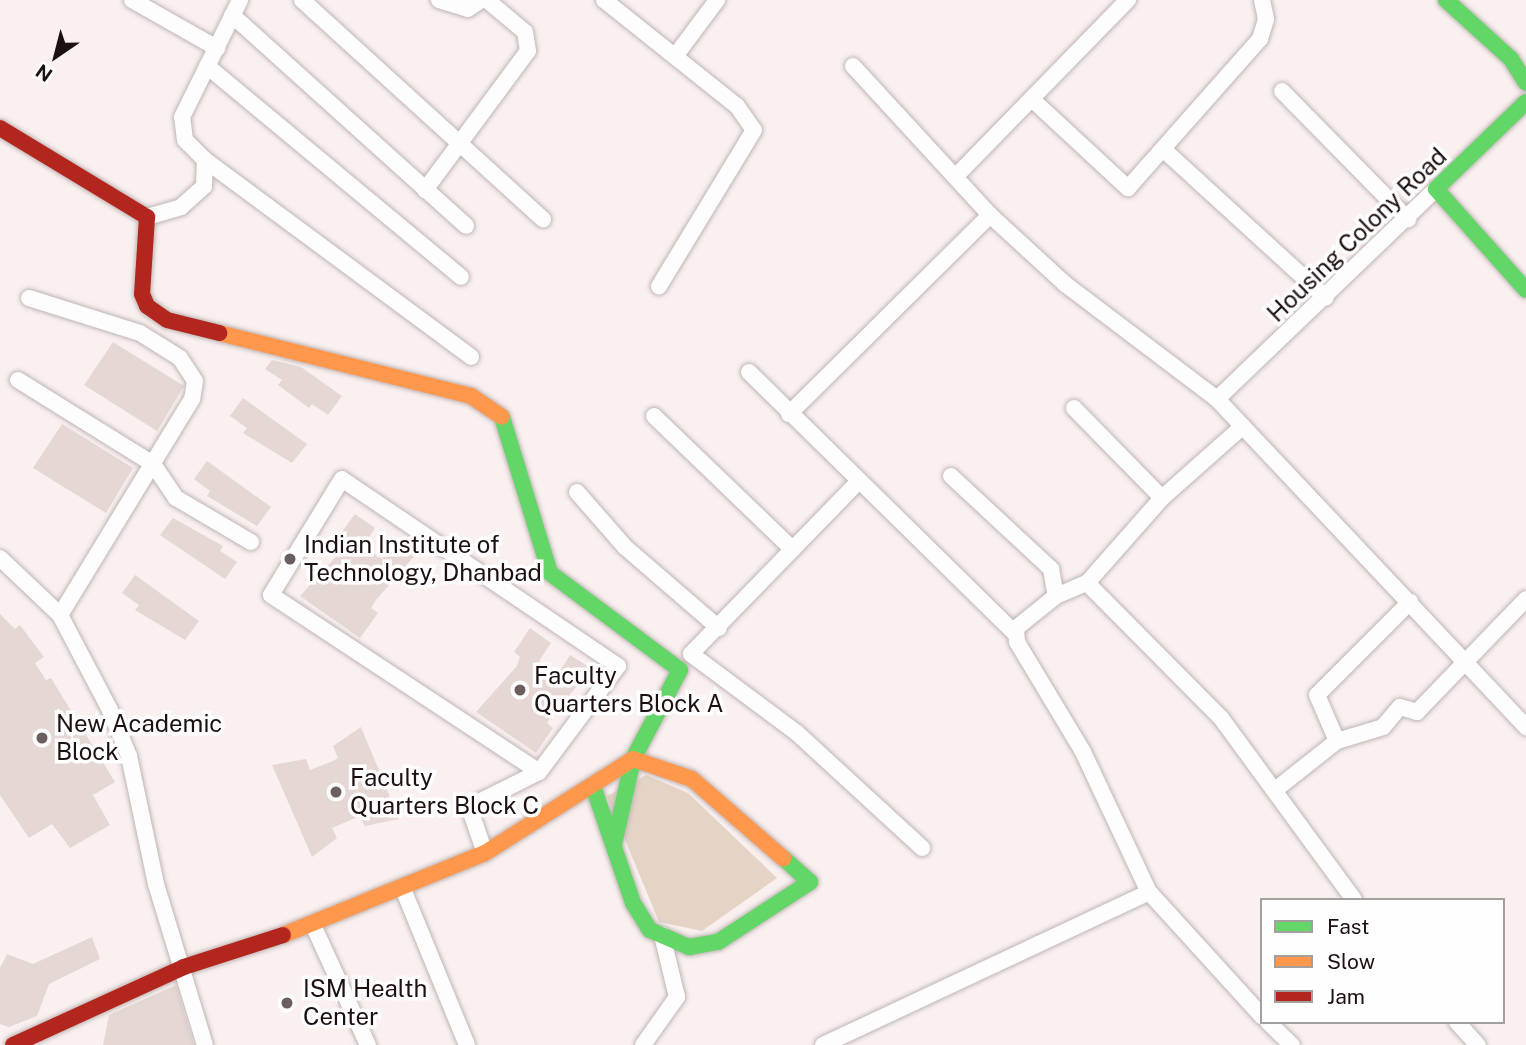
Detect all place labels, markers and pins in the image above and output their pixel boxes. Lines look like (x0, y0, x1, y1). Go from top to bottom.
place label: Indian Institute of Technology, Dhanbad (304, 531, 542, 587)
marker: Indian Institute of Technology, Dhanbad (282, 551, 298, 567)
place label: Faculty Quarters Block A (534, 662, 724, 718)
marker: Faculty Quarters Block A (512, 682, 528, 698)
place label: New Academic Block (56, 710, 222, 766)
marker: New Academic Block (34, 730, 50, 746)
place label: Faculty Quarters Block C (350, 764, 539, 820)
marker: Faculty Quarters Block C (328, 784, 344, 800)
place label: ISM Health Center (303, 975, 427, 1031)
marker: ISM Health Center (277, 993, 297, 1013)

